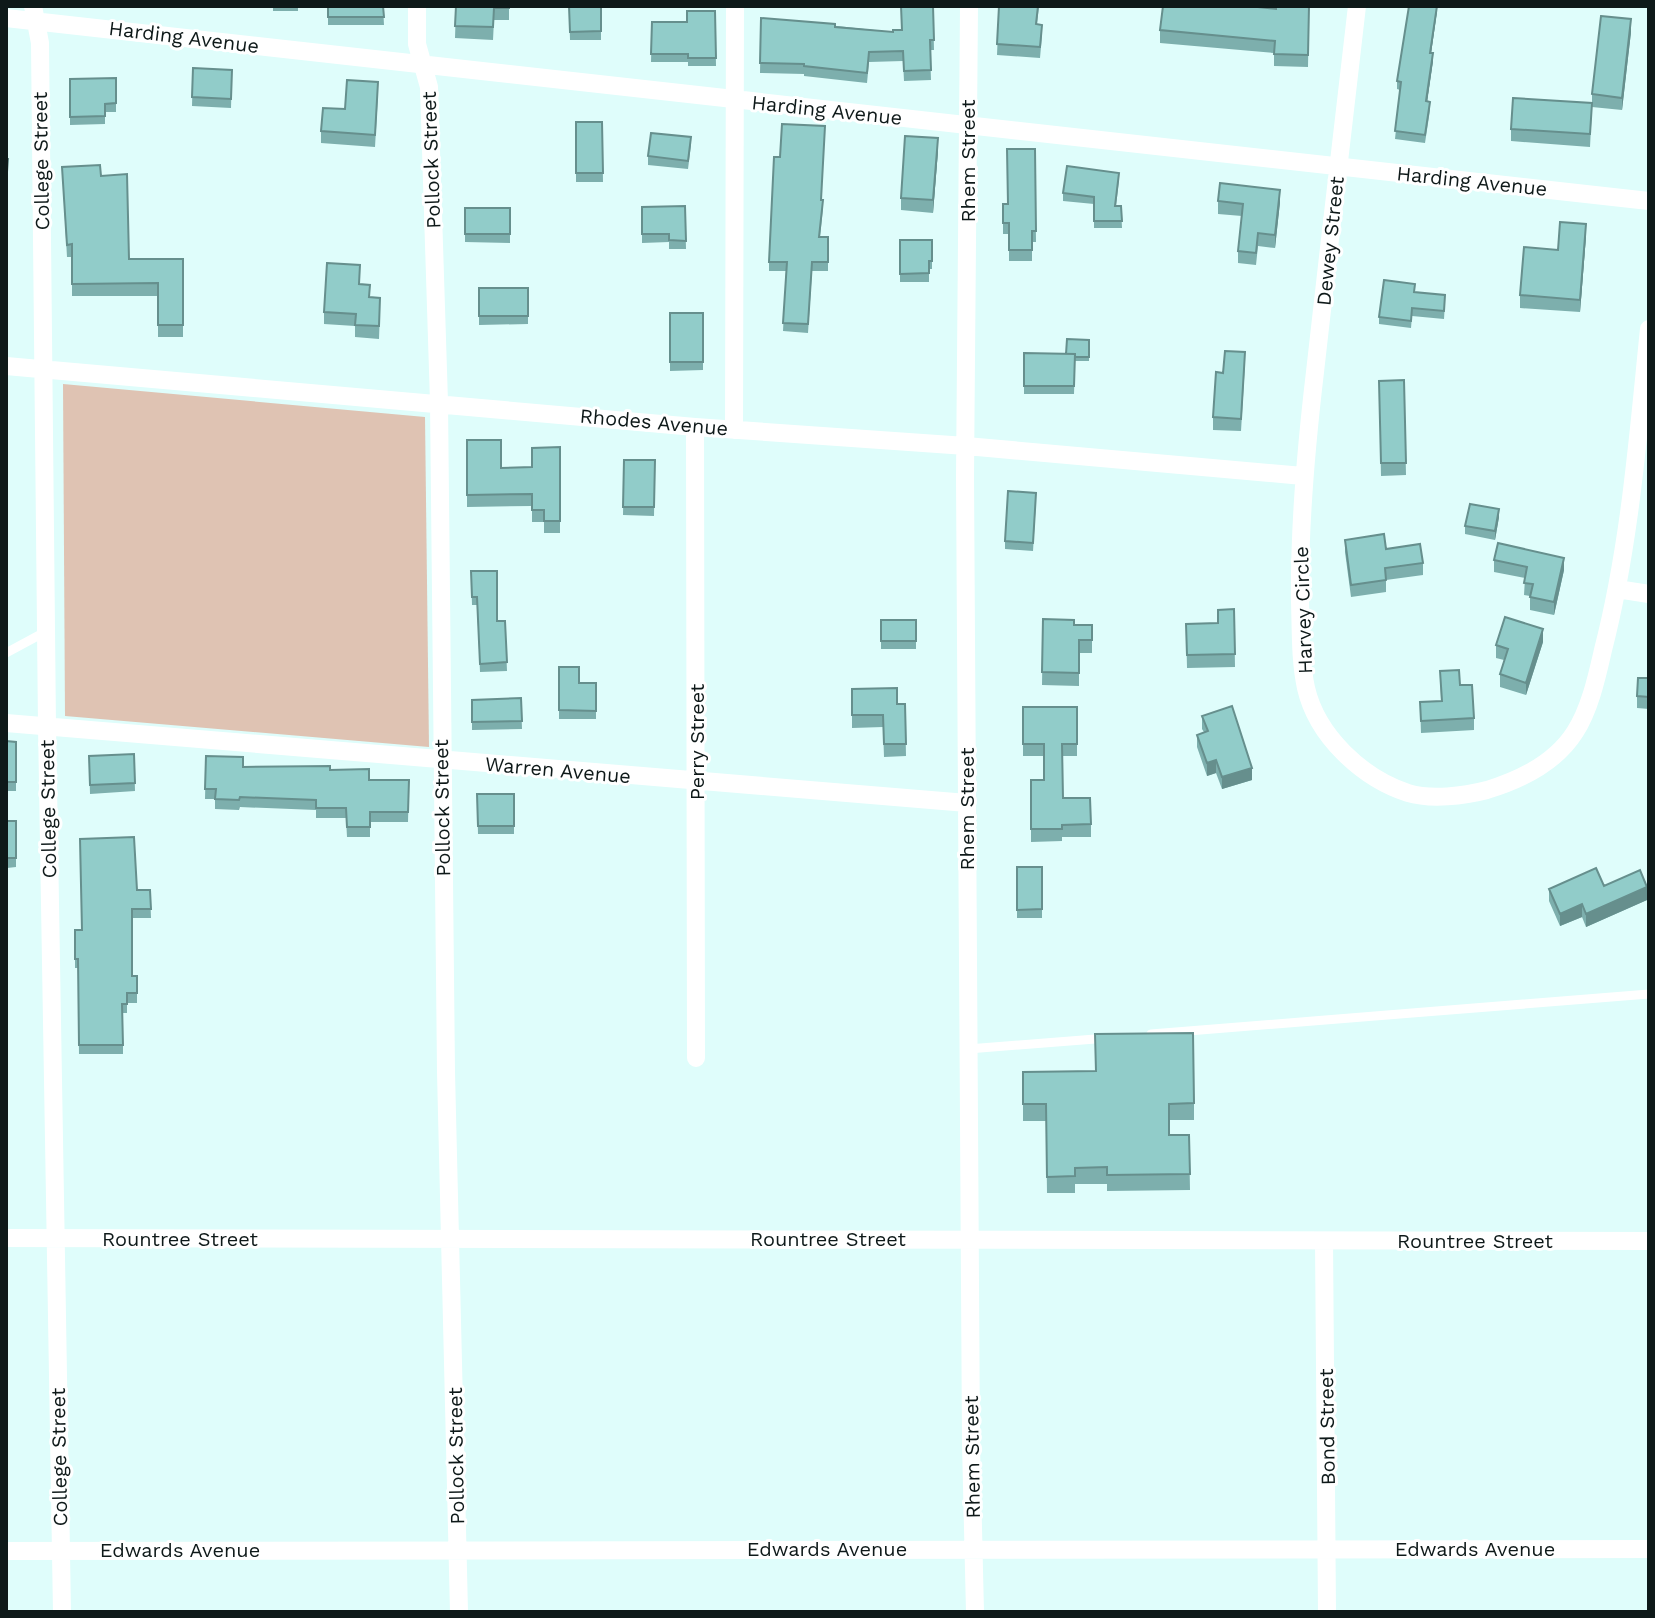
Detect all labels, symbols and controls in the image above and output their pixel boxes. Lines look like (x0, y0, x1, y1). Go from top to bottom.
street label: Harding Avenue (107, 16, 261, 58)
street label: Pollock Street (417, 90, 445, 229)
street label: Harding Avenue (750, 90, 904, 130)
street label: College Street (28, 91, 54, 231)
street label: Rhem Street (956, 99, 980, 223)
street label: Harding Avenue (1395, 161, 1549, 201)
street label: Dewey Street (1311, 174, 1349, 307)
street label: Rhodes Avenue (579, 404, 729, 440)
street label: Harvey Circle (1289, 546, 1317, 674)
street label: Perry Street (685, 683, 709, 800)
street label: Pollock Street (429, 738, 455, 877)
street label: College Street (35, 739, 61, 879)
street label: Rhem Street (955, 747, 979, 871)
street label: Warren Avenue (484, 752, 632, 788)
street label: Rountree Street (102, 1227, 259, 1251)
street label: Rountree Street (750, 1227, 907, 1251)
street label: Rountree Street (1397, 1229, 1554, 1253)
street label: Bond Street (1314, 1368, 1340, 1486)
street label: Pollock Street (443, 1386, 469, 1525)
street label: College Street (46, 1387, 72, 1527)
street label: Rhem Street (959, 1395, 985, 1519)
street label: Edwards Avenue (747, 1537, 907, 1561)
street label: Edwards Avenue (1395, 1537, 1555, 1561)
street label: Edwards Avenue (100, 1538, 260, 1562)

